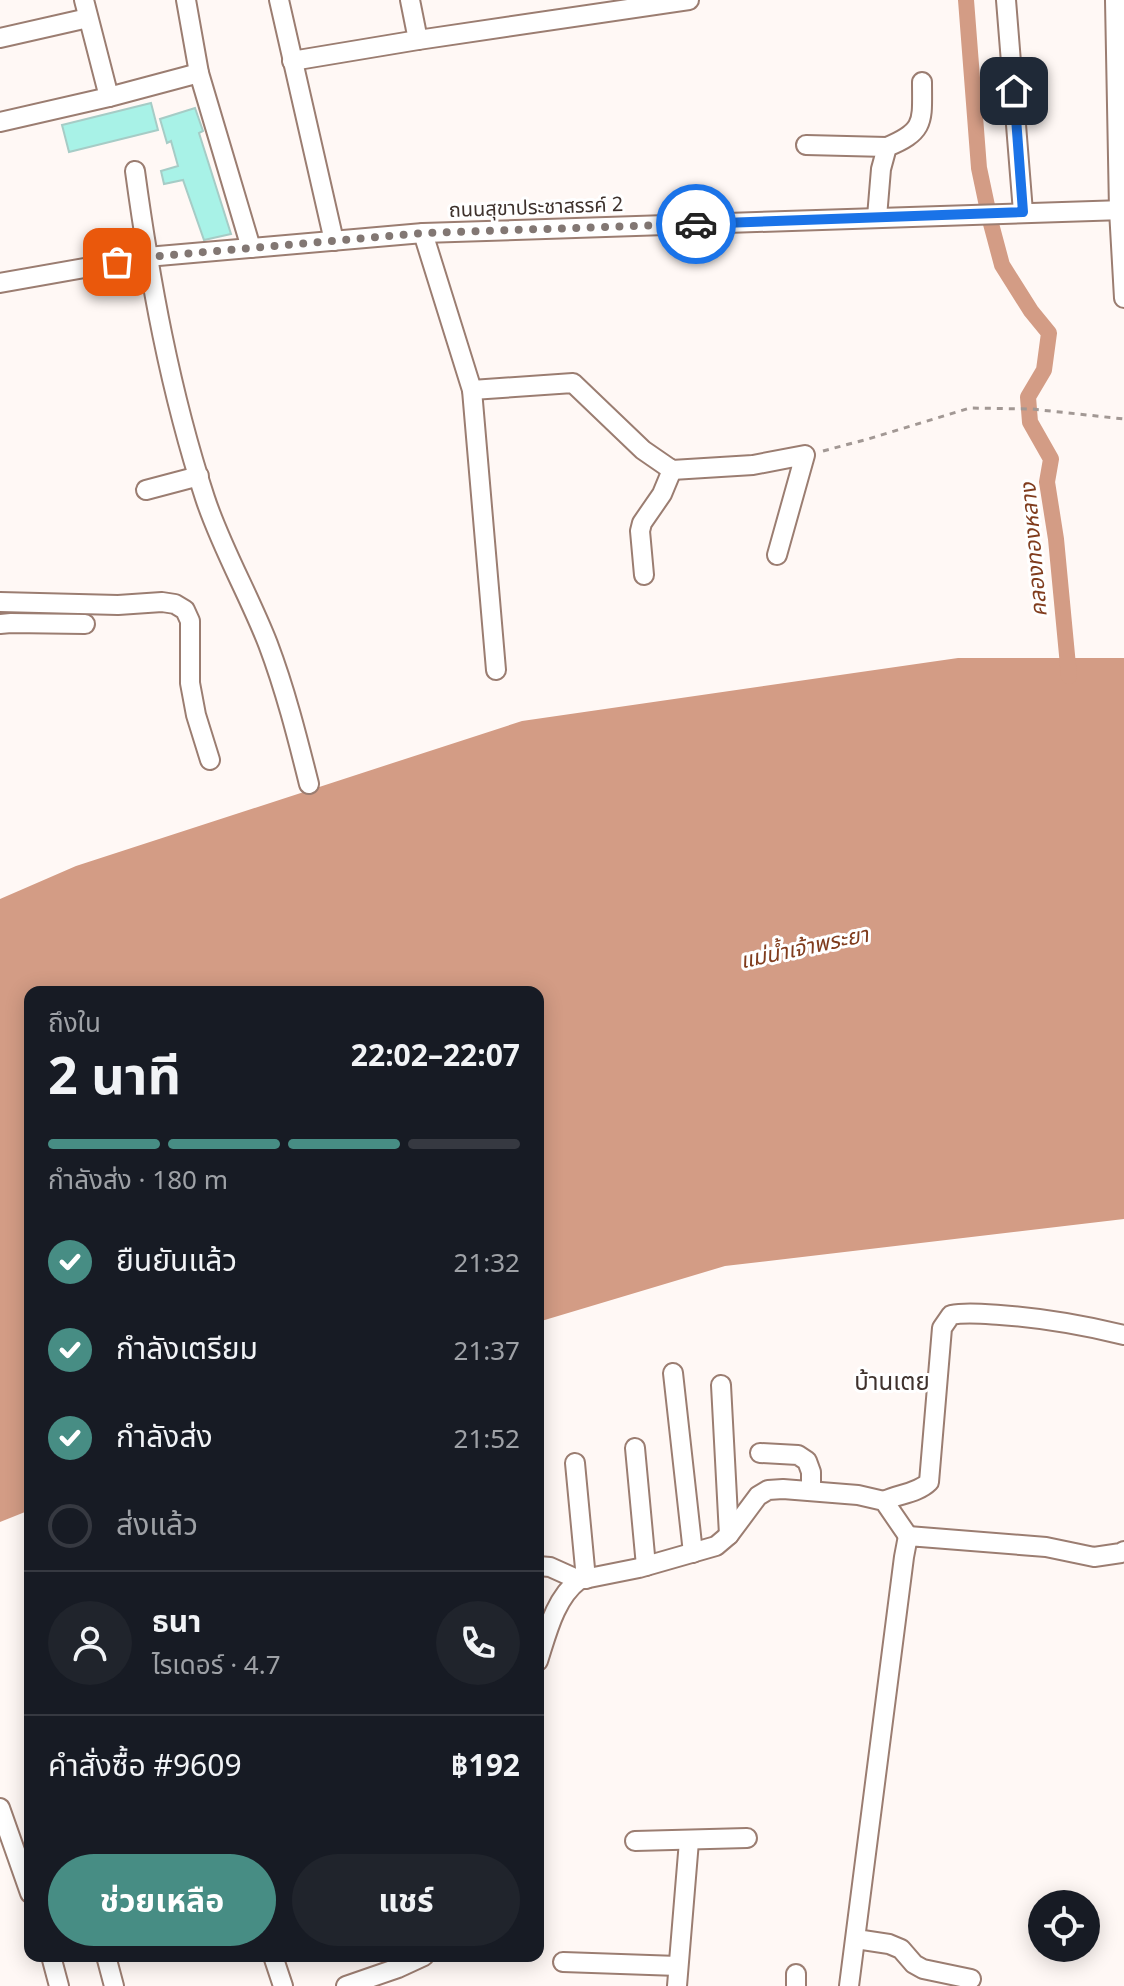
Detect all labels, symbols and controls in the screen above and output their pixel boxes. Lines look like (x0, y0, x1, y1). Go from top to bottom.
pin (980, 57, 1048, 125)
icon: home (992, 69, 1036, 113)
courier (656, 184, 736, 264)
street label: ถนนสุขาประชาสรรค์ 2 (448, 190, 624, 223)
icon: car (674, 202, 718, 246)
pin (83, 228, 151, 296)
icon: bag (95, 240, 139, 284)
water label: คลองทองหลาง (1011, 481, 1053, 618)
water label: แม่น้ำเจ้าพระยา (737, 918, 872, 974)
text: ถึงใน (48, 1004, 101, 1040)
text: 22:02–22:07 (351, 1034, 520, 1075)
text: 2 นาที (48, 1038, 181, 1109)
text: กำลังส่ง · 180 m (48, 1161, 228, 1197)
text: ยืนยันแล้ว (116, 1239, 237, 1280)
icon: check (48, 1240, 92, 1284)
text: 21:32 (454, 1244, 520, 1280)
text: กำลังเตรียม (116, 1327, 258, 1368)
icon: check (48, 1328, 92, 1372)
text: 21:37 (454, 1332, 520, 1368)
district label: บ้านเตย (854, 1364, 930, 1397)
text: กำลังส่ง (116, 1415, 213, 1456)
icon: check (48, 1416, 92, 1460)
text: 21:52 (454, 1420, 520, 1456)
text: ส่งแล้ว (116, 1503, 198, 1544)
text: ธนา (152, 1600, 201, 1641)
button: person (48, 1601, 132, 1685)
button: phone (436, 1601, 520, 1685)
text: ไรเดอร์ · 4.7 (152, 1646, 281, 1682)
text: คำสั่งซื้อ #9609 (48, 1744, 242, 1785)
text: ฿192 (451, 1744, 520, 1785)
button: ช่วยเหลือ (48, 1854, 276, 1946)
button: แชร์ (292, 1854, 520, 1946)
map controls (1028, 1890, 1100, 1962)
button: locate (1028, 1890, 1100, 1962)

